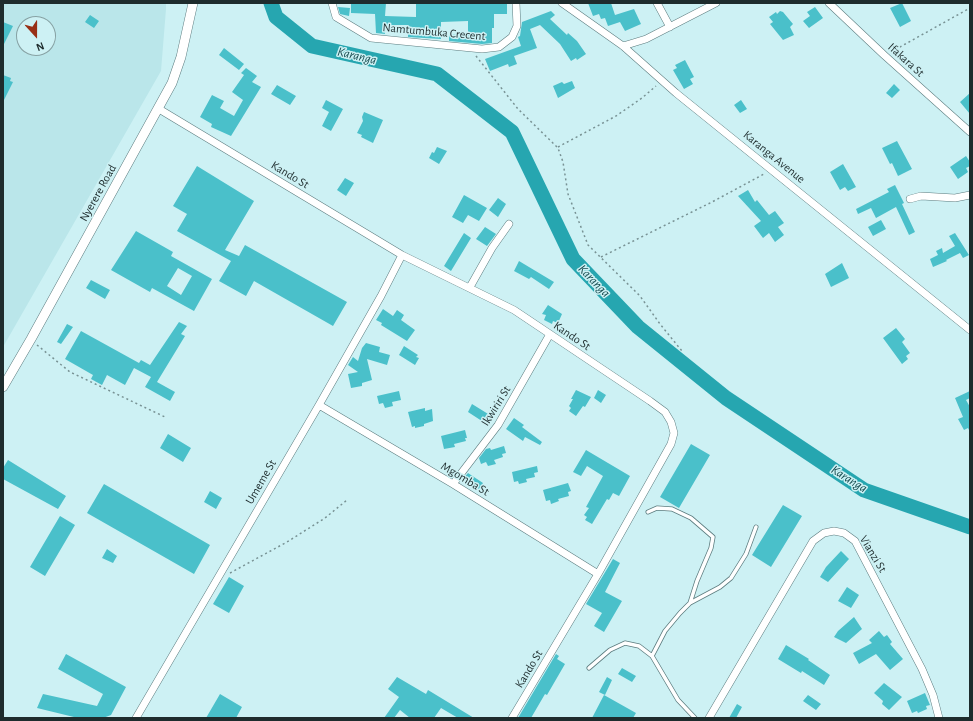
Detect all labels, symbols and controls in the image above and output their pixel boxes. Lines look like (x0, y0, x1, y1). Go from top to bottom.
north arrow (16, 16, 56, 56)
street label: Namtumbuka Crecent (382, 20, 486, 44)
text: N (35, 40, 46, 53)
street label: Ifakara St (885, 40, 927, 80)
water label: Karanga (336, 44, 378, 68)
street label: Karanga Avenue (740, 128, 808, 186)
street label: Kando St (268, 158, 312, 192)
street label: Nyerere Road (76, 162, 120, 224)
water label: Karanga (575, 261, 613, 301)
street label: Kando St (551, 318, 593, 354)
street label: Ikwiriri St (478, 383, 514, 429)
street label: Umeme St (243, 457, 279, 507)
street label: Mgomba St (438, 459, 492, 499)
water label: Karanga (828, 462, 870, 496)
street label: Vianzi St (856, 533, 890, 575)
street label: Kando St (512, 647, 546, 691)

